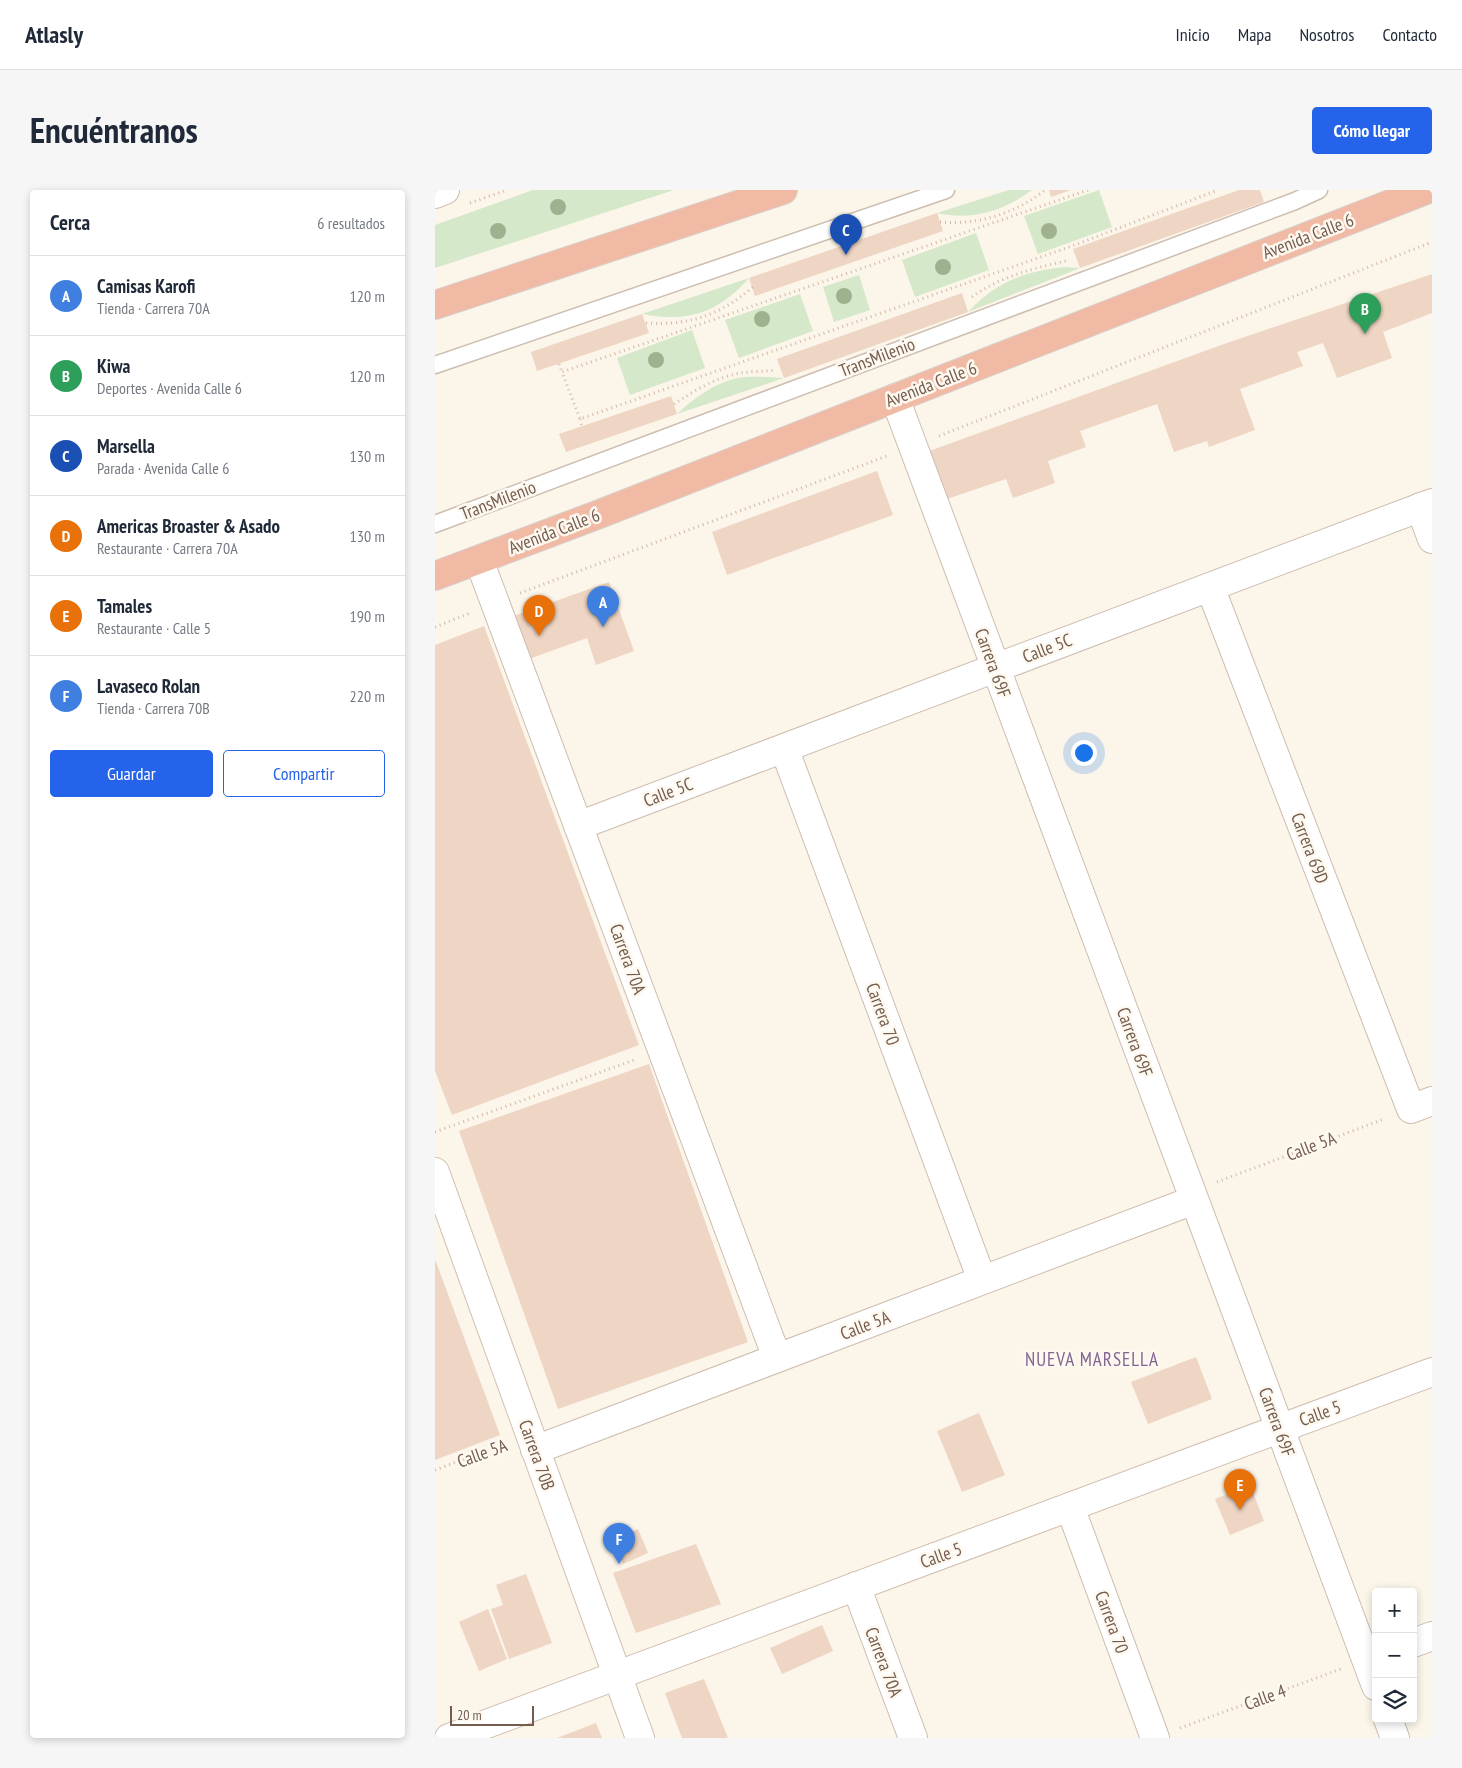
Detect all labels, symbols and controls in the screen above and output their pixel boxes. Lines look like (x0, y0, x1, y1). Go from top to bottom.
text: Atlasly (25, 19, 83, 50)
text: Inicio (1176, 23, 1210, 46)
text: Mapa (1238, 23, 1271, 46)
text: Nosotros (1299, 23, 1354, 46)
text: Contacto (1382, 23, 1437, 46)
text: Encuéntranos (30, 107, 198, 153)
button: Cómo llegar (1312, 107, 1432, 154)
street label: Avenida Calle 6 (1259, 208, 1357, 264)
text: Cerca (50, 209, 90, 236)
text: 6 resultados (317, 213, 385, 233)
pin: C (830, 214, 862, 255)
text: Camisas Karofi (97, 274, 196, 298)
text: A (62, 286, 70, 306)
text: 120 m (350, 286, 385, 306)
pin: B (1349, 293, 1381, 334)
text: Tienda · Carrera 70A (97, 298, 210, 318)
street label: TransMilenio (836, 332, 918, 382)
text: Kiwa (97, 354, 130, 378)
street label: Avenida Calle 6 (882, 356, 980, 412)
text: B (62, 366, 70, 386)
text: 120 m (350, 366, 385, 386)
text: Deportes · Avenida Calle 6 (97, 378, 242, 398)
text: Marsella (97, 434, 155, 458)
text: C (62, 446, 70, 466)
text: 130 m (350, 446, 385, 466)
text: Parada · Avenida Calle 6 (97, 458, 229, 478)
street label: TransMilenio (457, 475, 539, 525)
street label: Avenida Calle 6 (505, 503, 603, 559)
text: Americas Broaster & Asado (97, 514, 280, 538)
text: D (62, 526, 70, 546)
text: 130 m (350, 526, 385, 546)
text: Restaurante · Carrera 70A (97, 538, 238, 558)
pin: A (587, 586, 619, 627)
text: Tamales (97, 594, 152, 618)
pin: D (523, 595, 555, 636)
text: E (63, 606, 69, 626)
text: 190 m (350, 606, 385, 626)
text: Restaurante · Calle 5 (97, 618, 211, 638)
street label: Carrera 69F (970, 625, 1016, 701)
street label: Calle 5C (1019, 628, 1075, 668)
text: Lavaseco Rolan (97, 674, 200, 698)
text: F (63, 686, 69, 706)
text: 220 m (350, 686, 385, 706)
text: Tienda · Carrera 70B (97, 698, 210, 718)
your location (1071, 740, 1097, 766)
button: Guardar (50, 750, 213, 797)
button: Compartir (223, 750, 385, 797)
street label: Calle 5C (640, 772, 696, 812)
street label: Carrera 69D (1286, 809, 1334, 887)
street label: Carrera 70A (605, 921, 651, 998)
street label: Carrera 70 (861, 980, 905, 1048)
street label: Carrera 69F (1112, 1004, 1158, 1080)
street label: Calle 5A (1283, 1126, 1340, 1166)
street label: Calle 5A (837, 1305, 894, 1345)
district label: NUEVA MARSELLA (1025, 1347, 1159, 1371)
street label: Carrera 69F (1254, 1384, 1300, 1460)
street label: Calle 5 (1296, 1395, 1344, 1431)
street label: Carrera 70B (514, 1417, 560, 1493)
street label: Calle 5A (454, 1433, 511, 1473)
pin: E (1224, 1469, 1256, 1510)
pin: F (603, 1523, 635, 1564)
street label: Calle 5 (917, 1537, 965, 1573)
street label: Carrera 70 (1090, 1588, 1134, 1656)
map controls (1372, 1588, 1417, 1723)
button: + (1372, 1588, 1417, 1633)
street label: Carrera 70A (860, 1624, 908, 1701)
button: − (1372, 1633, 1417, 1678)
button: layers (1372, 1678, 1417, 1723)
street label: Calle 4 (1241, 1679, 1289, 1715)
scale bar (450, 1703, 534, 1726)
text: 20 m (457, 1706, 482, 1724)

